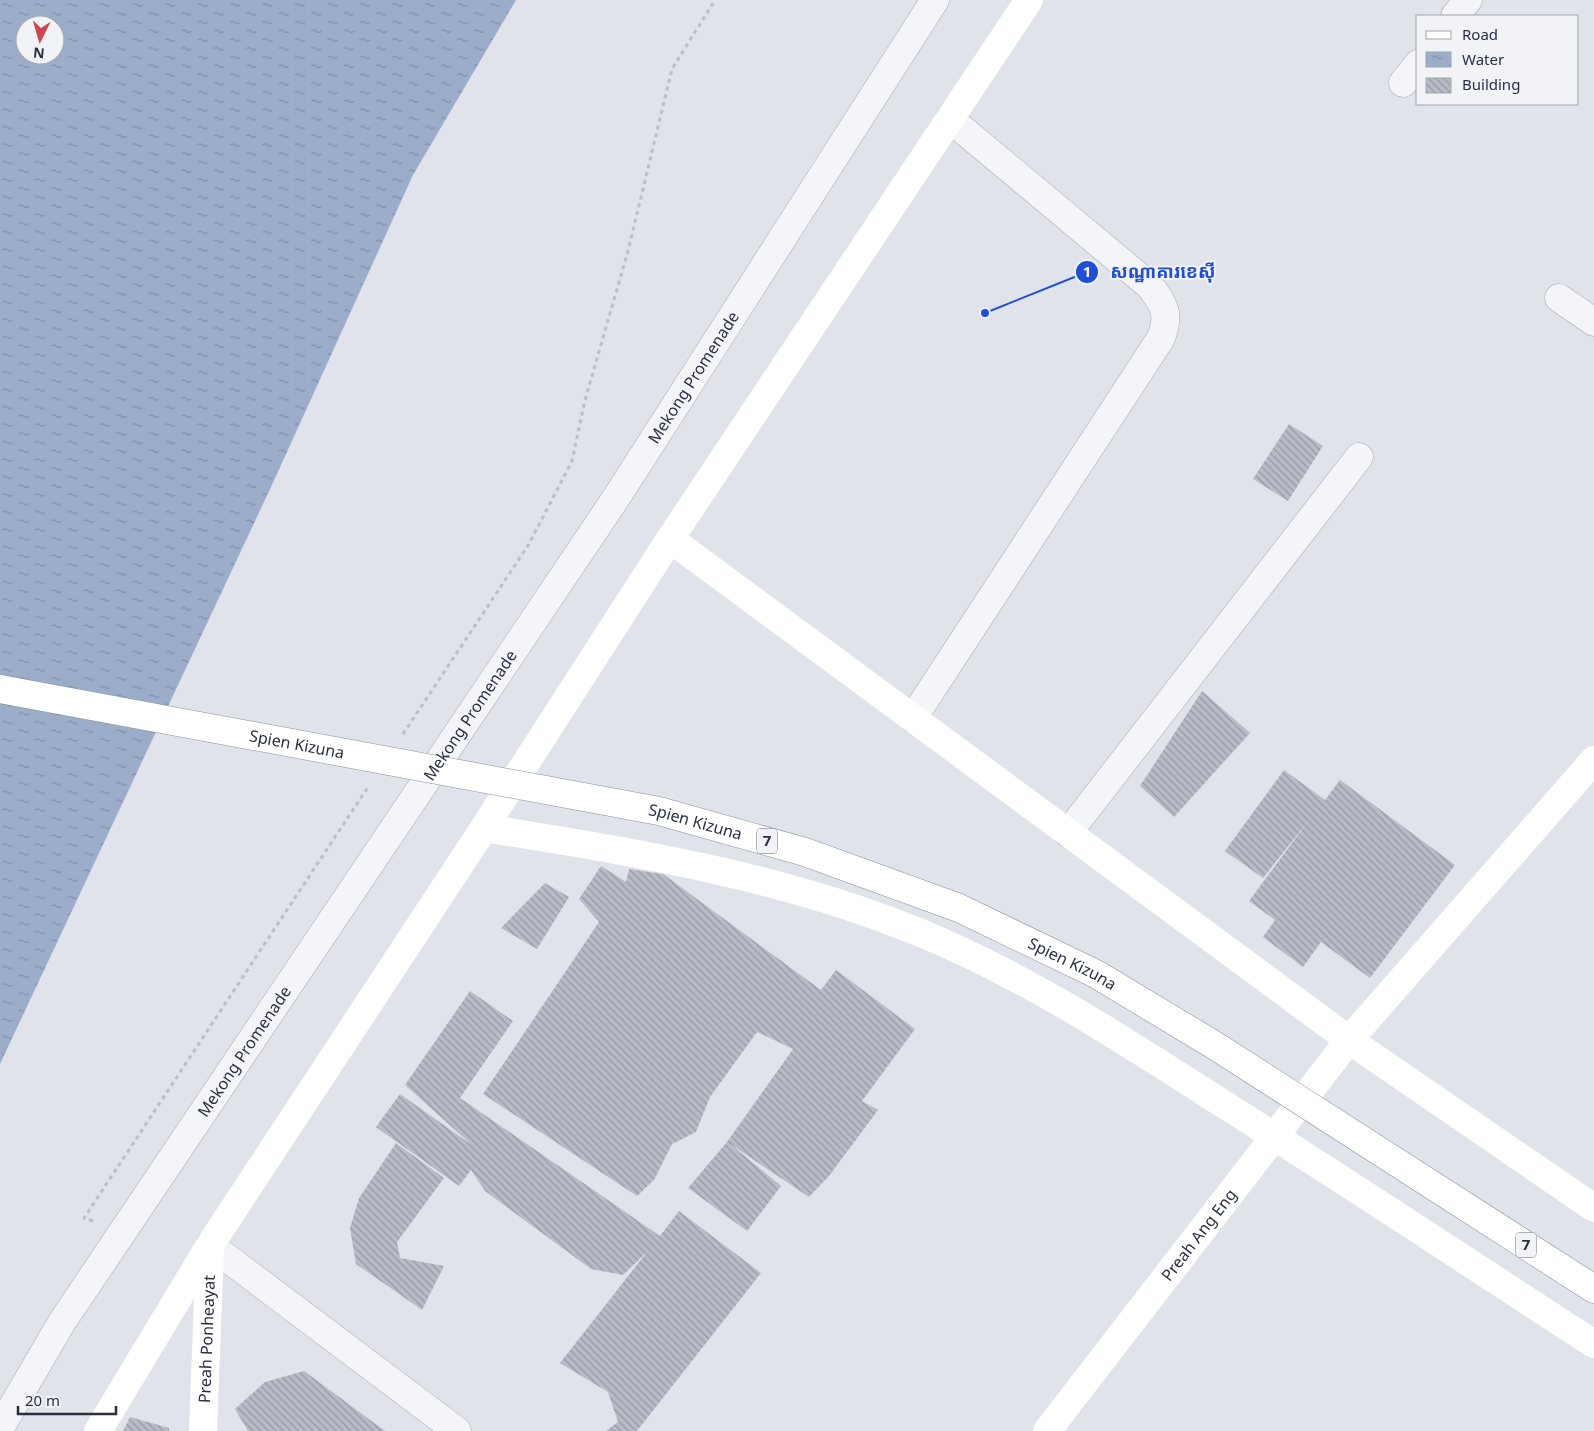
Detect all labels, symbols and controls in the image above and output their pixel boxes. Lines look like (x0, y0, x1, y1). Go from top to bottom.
north arrow (15, 15, 65, 65)
legend (1416, 15, 1579, 105)
text: Road (1462, 24, 1498, 44)
text: N (32, 43, 45, 63)
text: Water (1462, 49, 1504, 69)
text: Building (1462, 74, 1520, 94)
callout: សណ្ឋាគារខេសុី (1075, 255, 1225, 288)
text: សណ្ឋាគារខេសុី (1110, 259, 1216, 283)
text: 1 (1083, 261, 1091, 281)
street label: Mekong Promenade (643, 307, 744, 448)
street label: Mekong Promenade (418, 646, 522, 785)
street label: Spien Kizuna (248, 724, 346, 764)
street label: Spien Kizuna (647, 798, 745, 845)
road number: 7 (757, 828, 777, 854)
street label: Spien Kizuna (1025, 932, 1121, 995)
street label: Mekong Promenade (192, 982, 296, 1121)
street label: Preah Ang Eng (1156, 1184, 1241, 1285)
road number: 7 (1516, 1232, 1536, 1258)
street label: Preah Ponheayat (193, 1274, 220, 1404)
scale bar (18, 1384, 115, 1416)
text: 20 m (25, 1390, 60, 1410)

